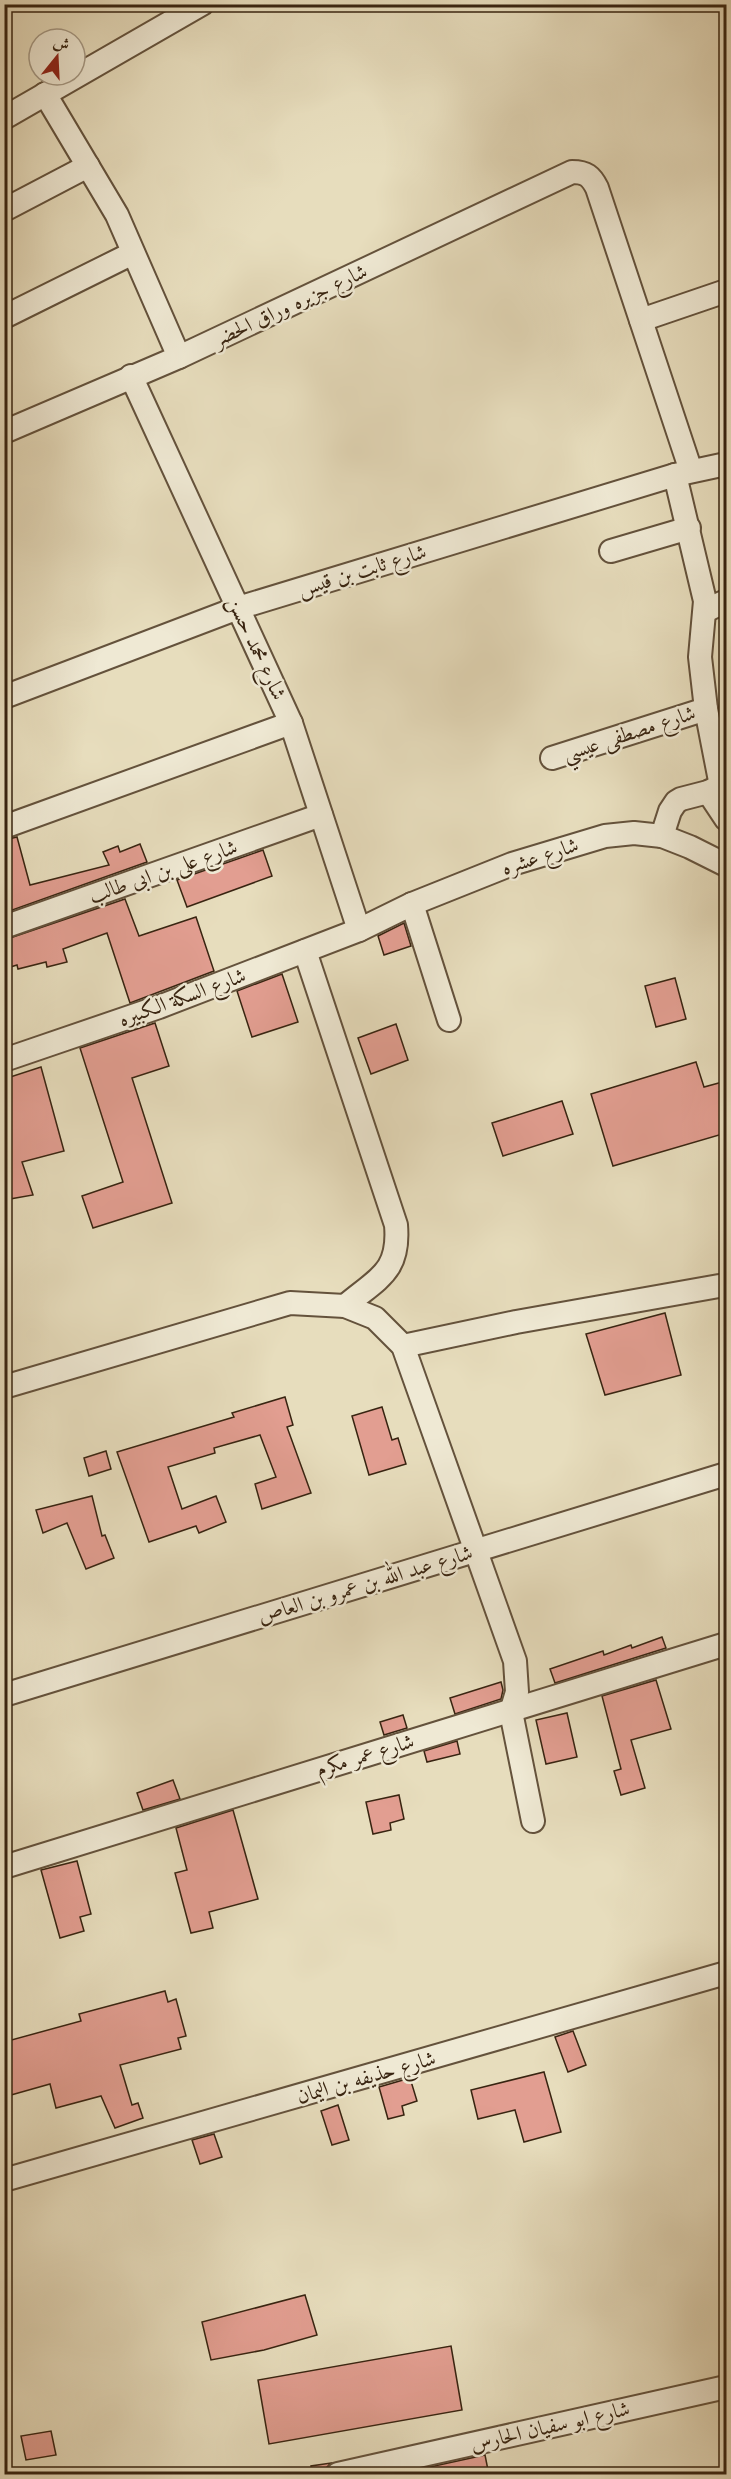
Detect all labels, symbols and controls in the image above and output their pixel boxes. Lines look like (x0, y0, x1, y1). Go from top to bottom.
north arrow (27, 27, 87, 87)
text: ش (50, 31, 72, 57)
street label: شارع جزيره وراق الحضر (207, 257, 373, 357)
street label: شارع ثابت بن قيس (294, 537, 431, 607)
street label: شارع محمد حسن (217, 592, 293, 706)
street label: شارع مصطفى عيسي (559, 698, 701, 773)
street label: شارع عشره (498, 830, 583, 885)
street label: شارع على بن ابى طالب (85, 832, 242, 913)
street label: شارع السكة الكبيره (114, 961, 251, 1037)
street label: شارع عبد الله بن عمرو بن العاص (253, 1535, 477, 1634)
street label: شارع عمر مكرم (312, 1727, 419, 1787)
street label: شارع حذيفه بن اليمان (293, 2044, 440, 2114)
street label: شارع ابو سفيان الحارس (468, 2394, 633, 2462)

